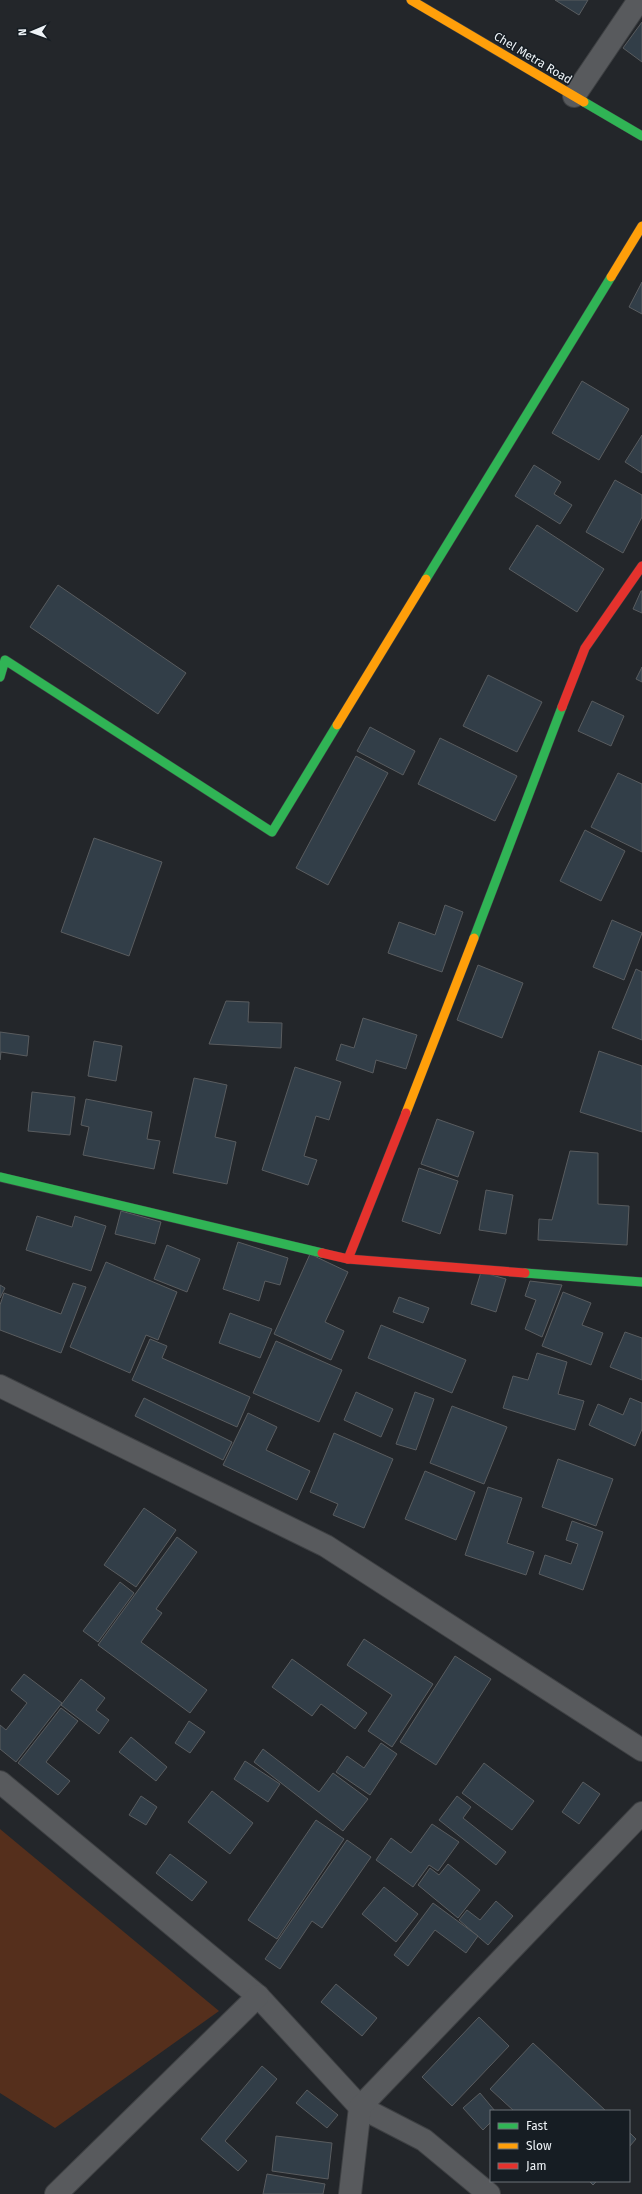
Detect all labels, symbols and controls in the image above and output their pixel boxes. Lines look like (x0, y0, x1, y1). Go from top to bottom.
north arrow (12, 12, 52, 52)
text: N (16, 28, 29, 36)
street label: Chel Metra Road (491, 29, 575, 87)
legend (490, 2110, 630, 2182)
text: Fast (526, 2119, 548, 2133)
text: Slow (526, 2139, 552, 2153)
text: Jam (526, 2159, 546, 2173)

